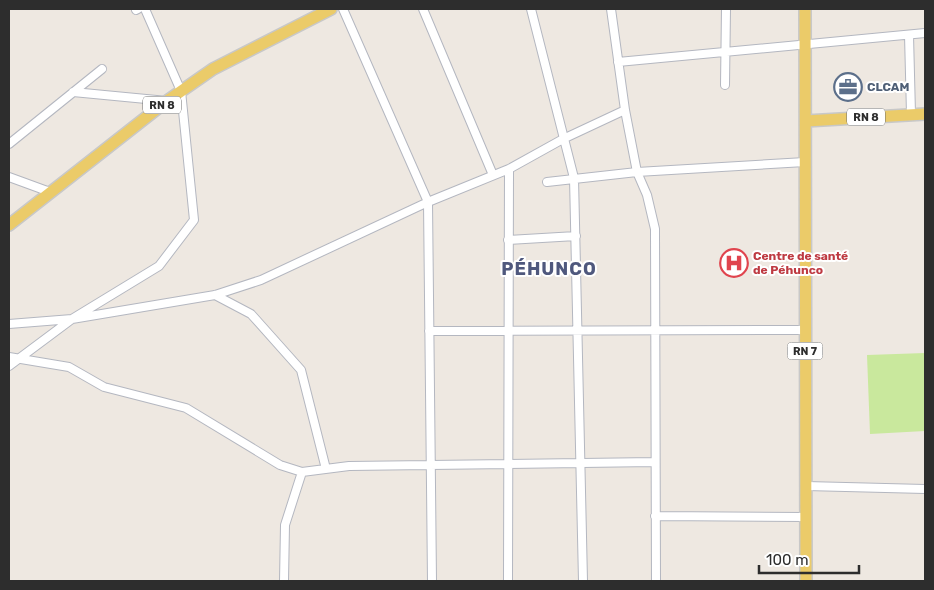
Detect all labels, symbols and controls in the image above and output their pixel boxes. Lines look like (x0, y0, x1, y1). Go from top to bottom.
office icon: CLCAM (833, 72, 863, 102)
place label: CLCAM (867, 80, 909, 94)
road number: RN 8 (143, 96, 181, 114)
road number: RN 8 (847, 108, 885, 125)
hospital icon: Centre de santé de Péhunco (719, 248, 749, 278)
place label: Centre de santé de Péhunco (753, 249, 848, 277)
district label: PÉHUNCO (501, 258, 597, 280)
road number: RN 7 (788, 342, 822, 360)
scale bar (759, 542, 859, 574)
text: 100 m (766, 551, 808, 569)

